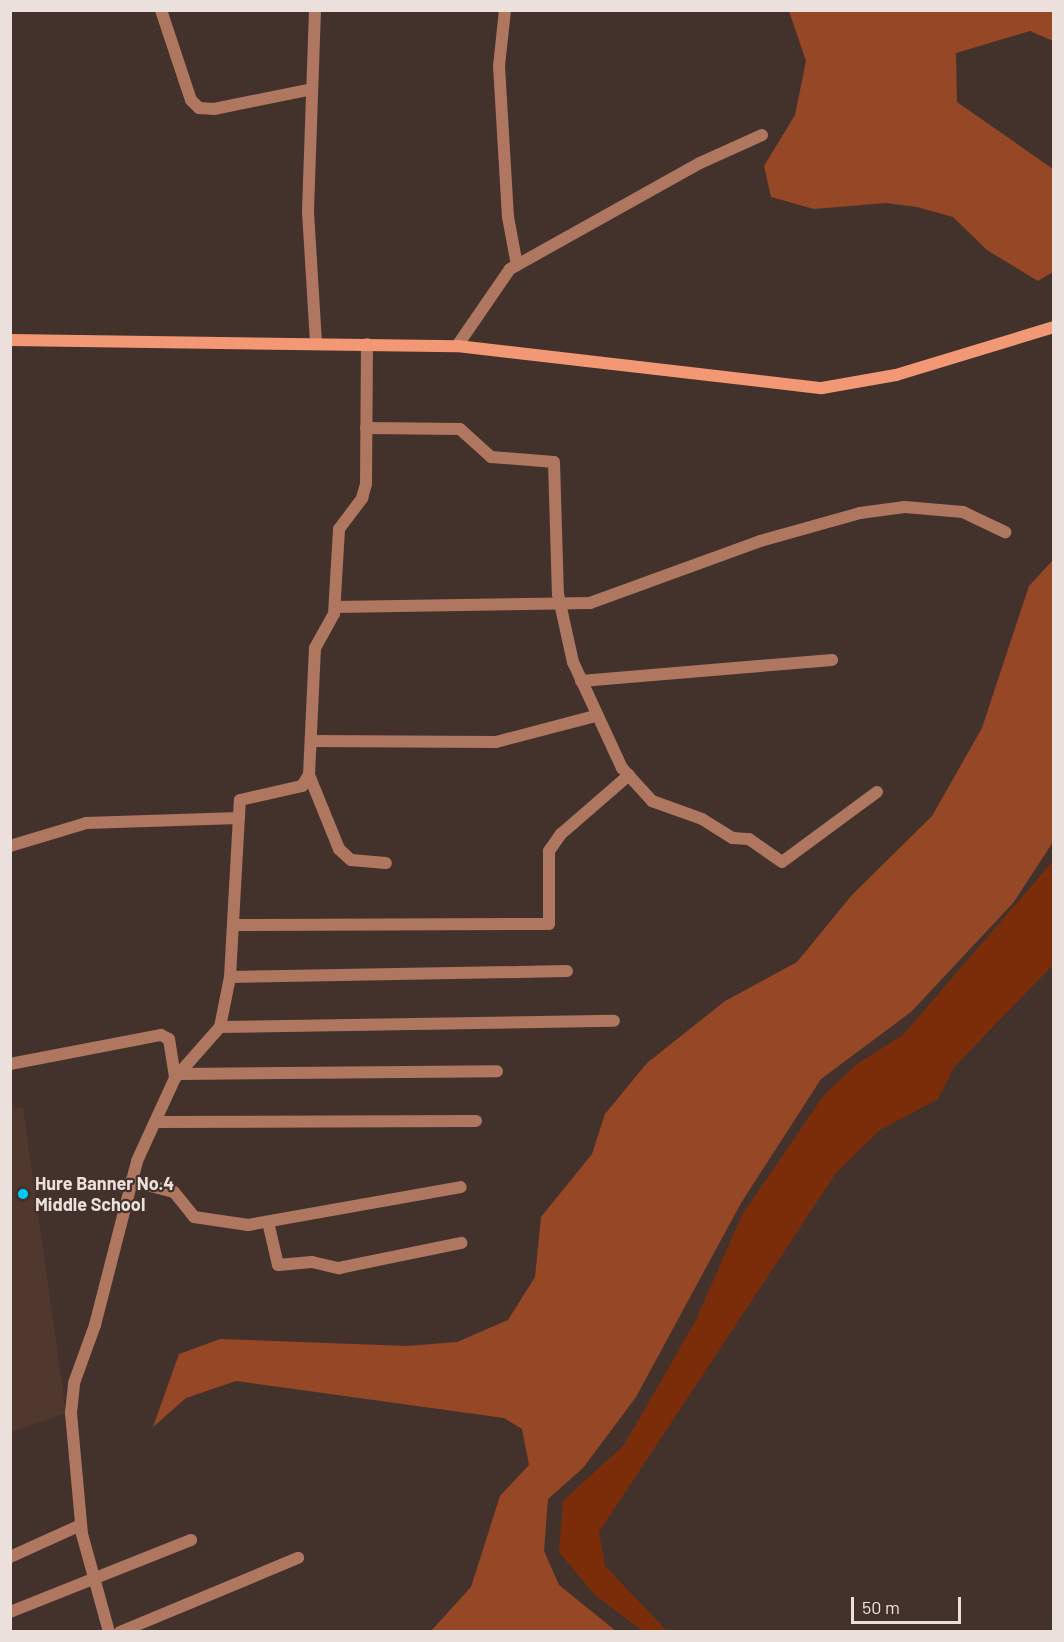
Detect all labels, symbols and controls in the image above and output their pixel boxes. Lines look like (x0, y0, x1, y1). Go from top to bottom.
place label: Hure Banner No.4 Middle School (35, 1173, 174, 1216)
marker: Hure Banner No.4 Middle School (16, 1187, 30, 1201)
scale bar (854, 1585, 964, 1623)
text: 50 m (862, 1596, 900, 1618)

